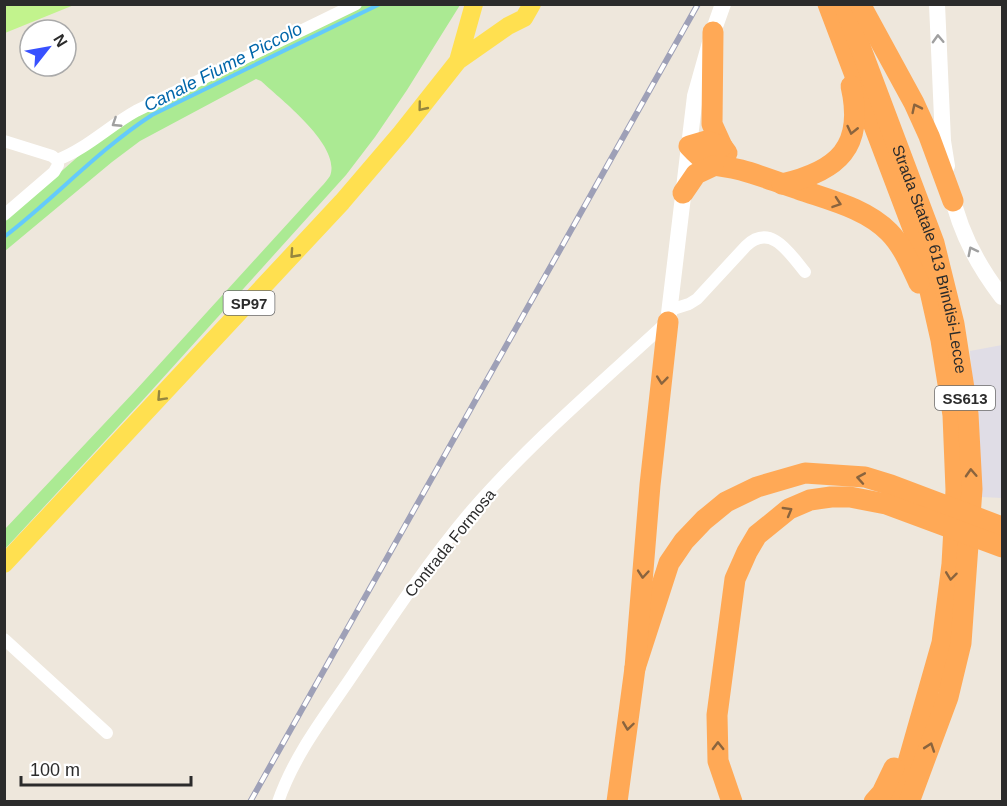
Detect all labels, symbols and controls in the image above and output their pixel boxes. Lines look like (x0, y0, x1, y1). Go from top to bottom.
north arrow (18, 18, 78, 78)
water label: Canale Fiume Piccolo (140, 18, 306, 116)
text: N (50, 31, 71, 50)
one-way arrow (932, 34, 945, 43)
one-way arrow (418, 100, 429, 111)
one-way arrow (911, 104, 923, 115)
one-way arrow (111, 116, 122, 127)
one-way arrow (846, 125, 859, 135)
street label: Strada Statale 613 Brindisi-Lecce (889, 142, 970, 375)
one-way arrow (831, 195, 842, 208)
one-way arrow (968, 246, 980, 257)
one-way arrow (290, 247, 301, 258)
road number: SP97 (224, 291, 274, 315)
one-way arrow (656, 375, 669, 384)
road number: SS613 (935, 386, 995, 410)
one-way arrow (158, 390, 169, 401)
one-way arrow (965, 469, 978, 478)
one-way arrow (856, 472, 866, 484)
street label: Contrada Formosa (401, 486, 499, 600)
one-way arrow (782, 507, 792, 518)
one-way arrow (637, 569, 650, 578)
one-way arrow (945, 571, 957, 580)
one-way arrow (622, 721, 634, 731)
one-way arrow (712, 741, 724, 750)
one-way arrow (923, 742, 936, 753)
scale bar (21, 749, 190, 787)
text: 100 m (30, 760, 80, 780)

